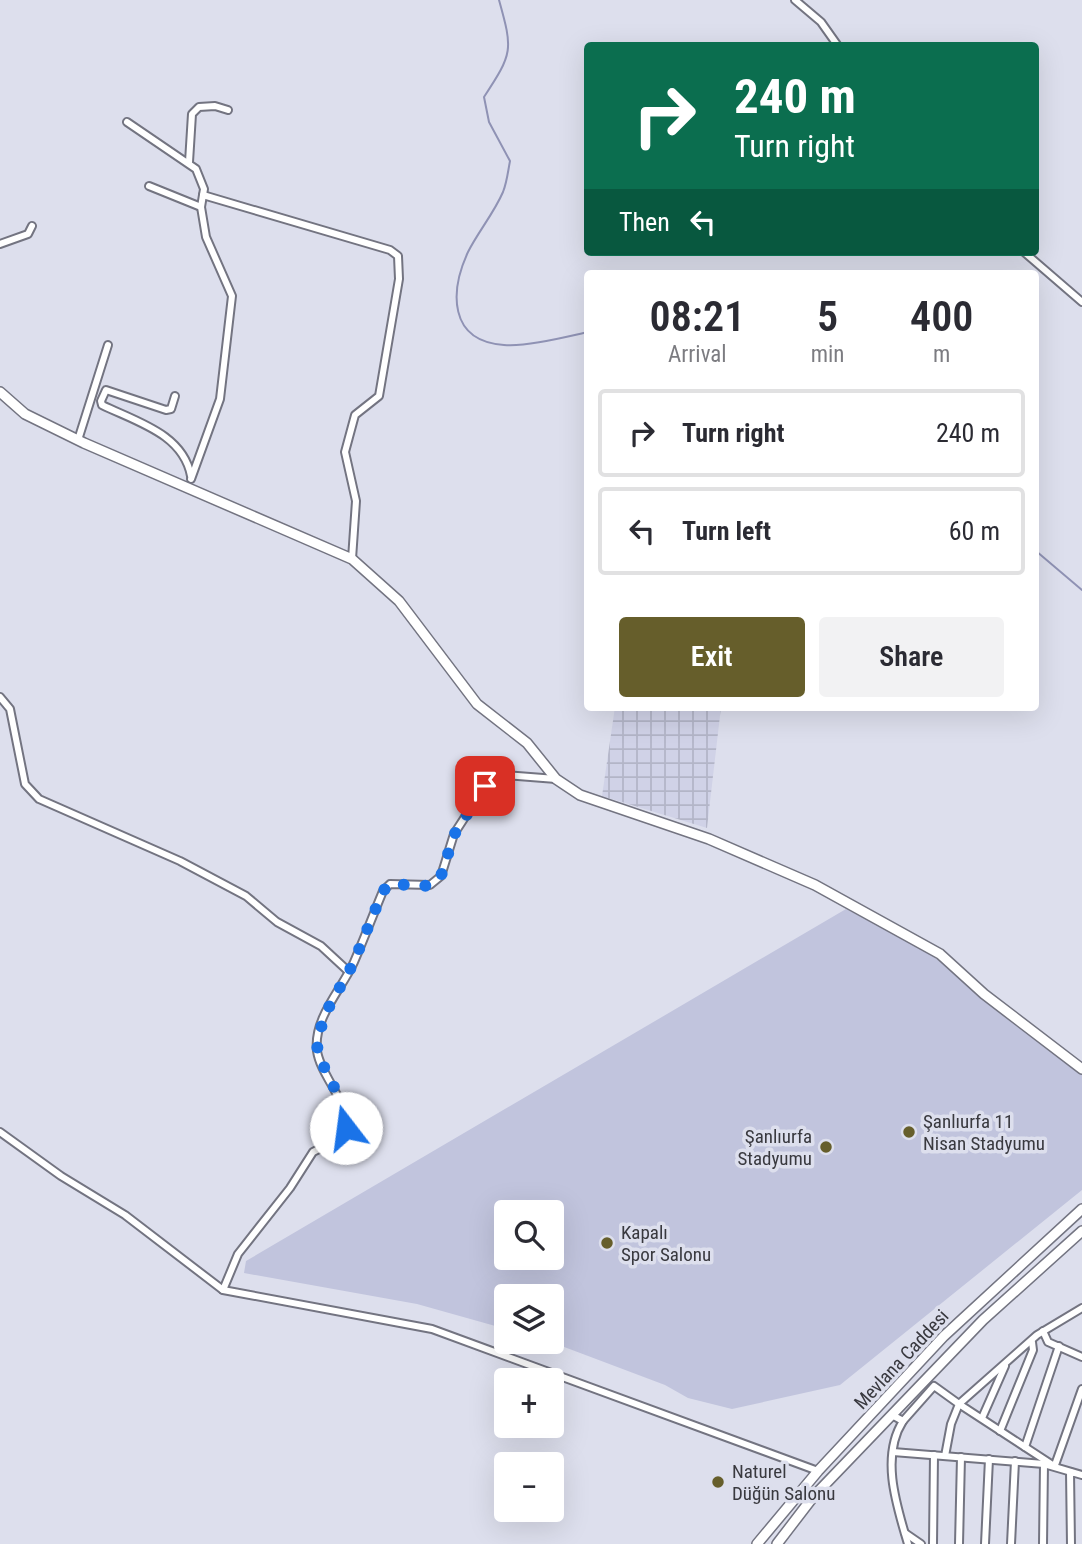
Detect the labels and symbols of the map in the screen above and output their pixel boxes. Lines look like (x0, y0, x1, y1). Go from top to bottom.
pin (455, 756, 515, 816)
position arrow (309, 1091, 383, 1165)
place label: Şanlıurfa 11 Nisan Stadyumu (923, 1110, 1045, 1155)
marker: Şanlıurfa 11 Nisan Stadyumu (901, 1124, 917, 1140)
place label: Şanlıurfa Stadyumu (737, 1125, 812, 1170)
marker: Şanlıurfa Stadyumu (818, 1139, 834, 1155)
place label: Kapalı Spor Salonu (621, 1221, 711, 1266)
marker: Kapalı Spor Salonu (599, 1235, 615, 1251)
street label: Mevlana Caddesi (849, 1305, 953, 1414)
place label: Naturel Düğün Salonu (732, 1460, 835, 1505)
marker: Naturel Düğün Salonu (710, 1474, 726, 1490)

